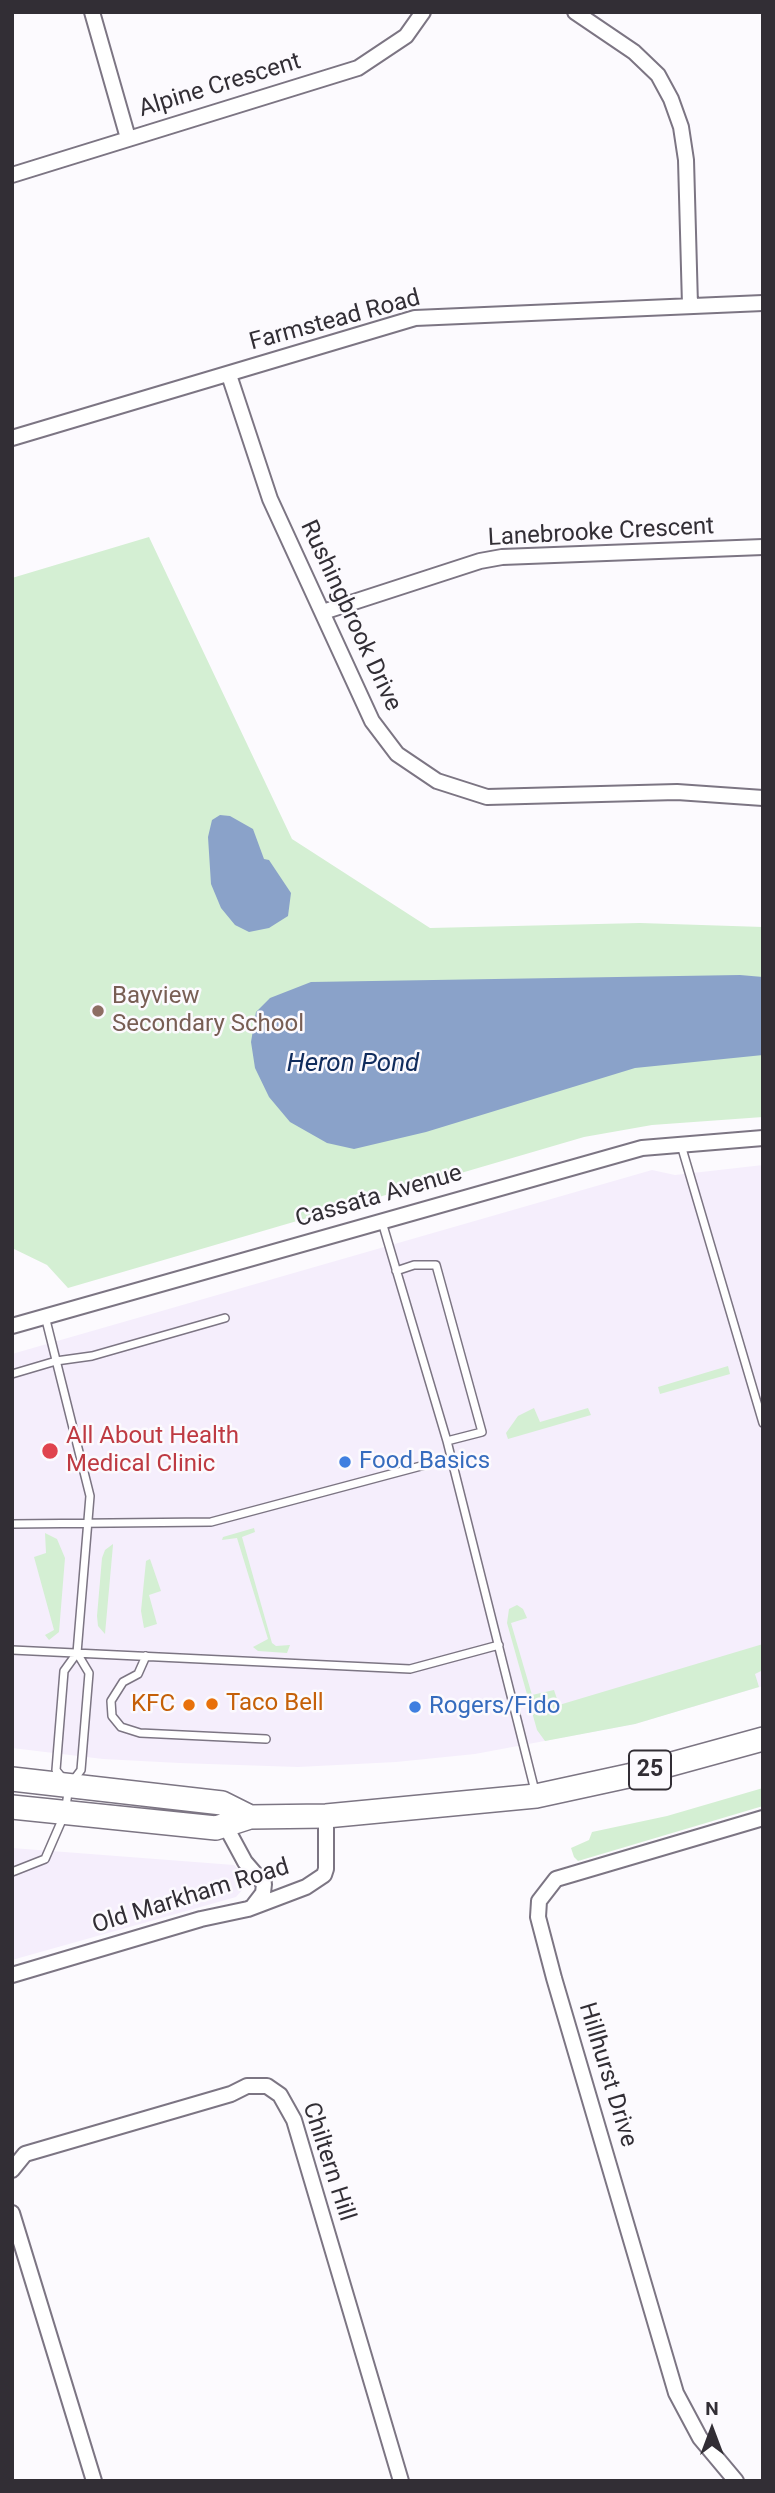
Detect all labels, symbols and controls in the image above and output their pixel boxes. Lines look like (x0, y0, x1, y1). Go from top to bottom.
street label: Alpine Crescent (136, 48, 304, 124)
street label: Farmstead Road (246, 284, 424, 358)
street label: Lanebrooke Crescent (487, 513, 715, 553)
street label: Rushingbrook Drive (293, 516, 407, 716)
place label: Bayview Secondary School (112, 983, 304, 1039)
marker: Bayview Secondary School (90, 1003, 106, 1019)
water label: Heron Pond (287, 1048, 419, 1080)
street label: Cassata Avenue (292, 1159, 466, 1235)
place label: All About Health Medical Clinic (66, 1423, 239, 1479)
marker: All About Health Medical Clinic (40, 1441, 60, 1461)
place label: Food Basics (359, 1448, 490, 1476)
marker: Food Basics (337, 1454, 353, 1470)
place label: Taco Bell (226, 1690, 324, 1718)
place label: KFC (131, 1691, 175, 1719)
place label: Rogers/Fido (429, 1693, 560, 1721)
marker: Taco Bell (204, 1696, 220, 1712)
marker: KFC (181, 1697, 197, 1713)
marker: Rogers/Fido (407, 1699, 423, 1715)
road number: 25 (629, 1750, 671, 1790)
street label: Old Markham Road (89, 1853, 293, 1941)
street label: Hillhurst Drive (571, 1999, 643, 2151)
street label: Chiltern Hill (295, 2099, 361, 2225)
north arrow (677, 2395, 747, 2465)
text: N (705, 2397, 719, 2420)

